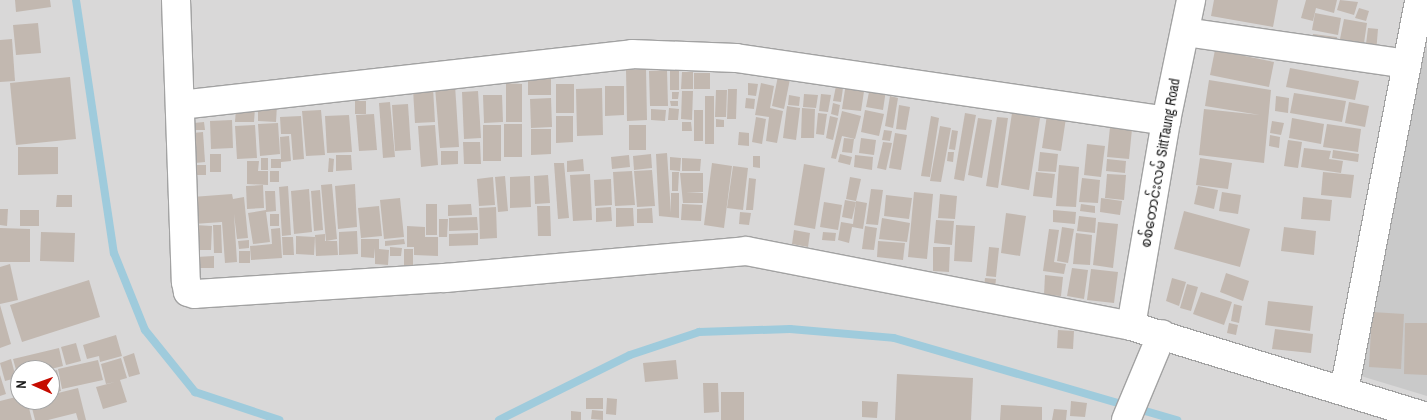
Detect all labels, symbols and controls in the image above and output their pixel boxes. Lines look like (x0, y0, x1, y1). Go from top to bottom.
street label: စစ်တောင်းလမ် SittTaung Road (1137, 77, 1183, 249)
north arrow (10, 360, 60, 410)
text: N (12, 380, 30, 389)

